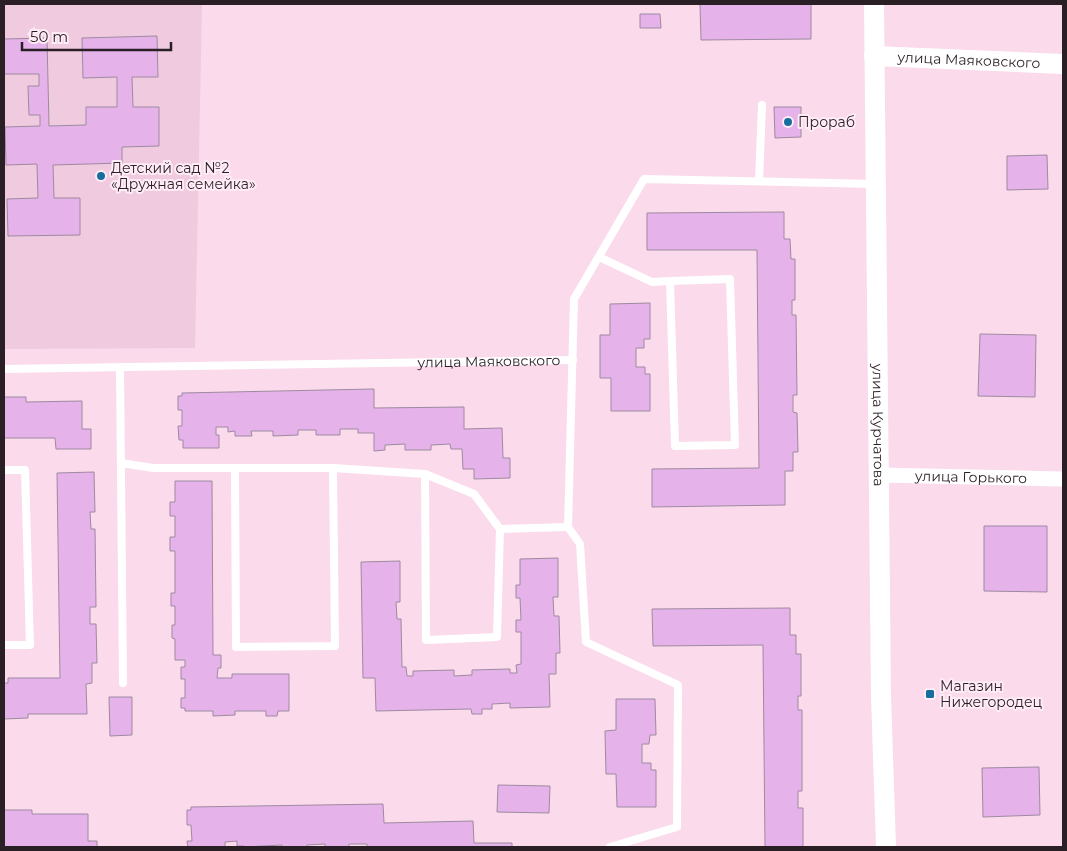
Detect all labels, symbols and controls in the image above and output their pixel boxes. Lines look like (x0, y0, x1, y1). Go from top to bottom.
scale bar (22, 20, 171, 52)
text: 50 m (30, 27, 68, 46)
street label: улица Маяковского (896, 48, 1041, 72)
place label: Прораб (798, 113, 855, 131)
marker: Прораб (782, 116, 794, 128)
place label: Детский сад №2 «Дружная семейка» (111, 159, 256, 193)
marker: Детский сад №2 «Дружная семейка» (95, 170, 107, 182)
street label: улица Маяковского (416, 351, 561, 371)
street label: улица Курчатова (869, 363, 888, 486)
street label: улица Горького (914, 467, 1027, 487)
place label: Магазин Нижегородец (940, 677, 1043, 711)
marker: Магазин Нижегородец (924, 688, 936, 700)

